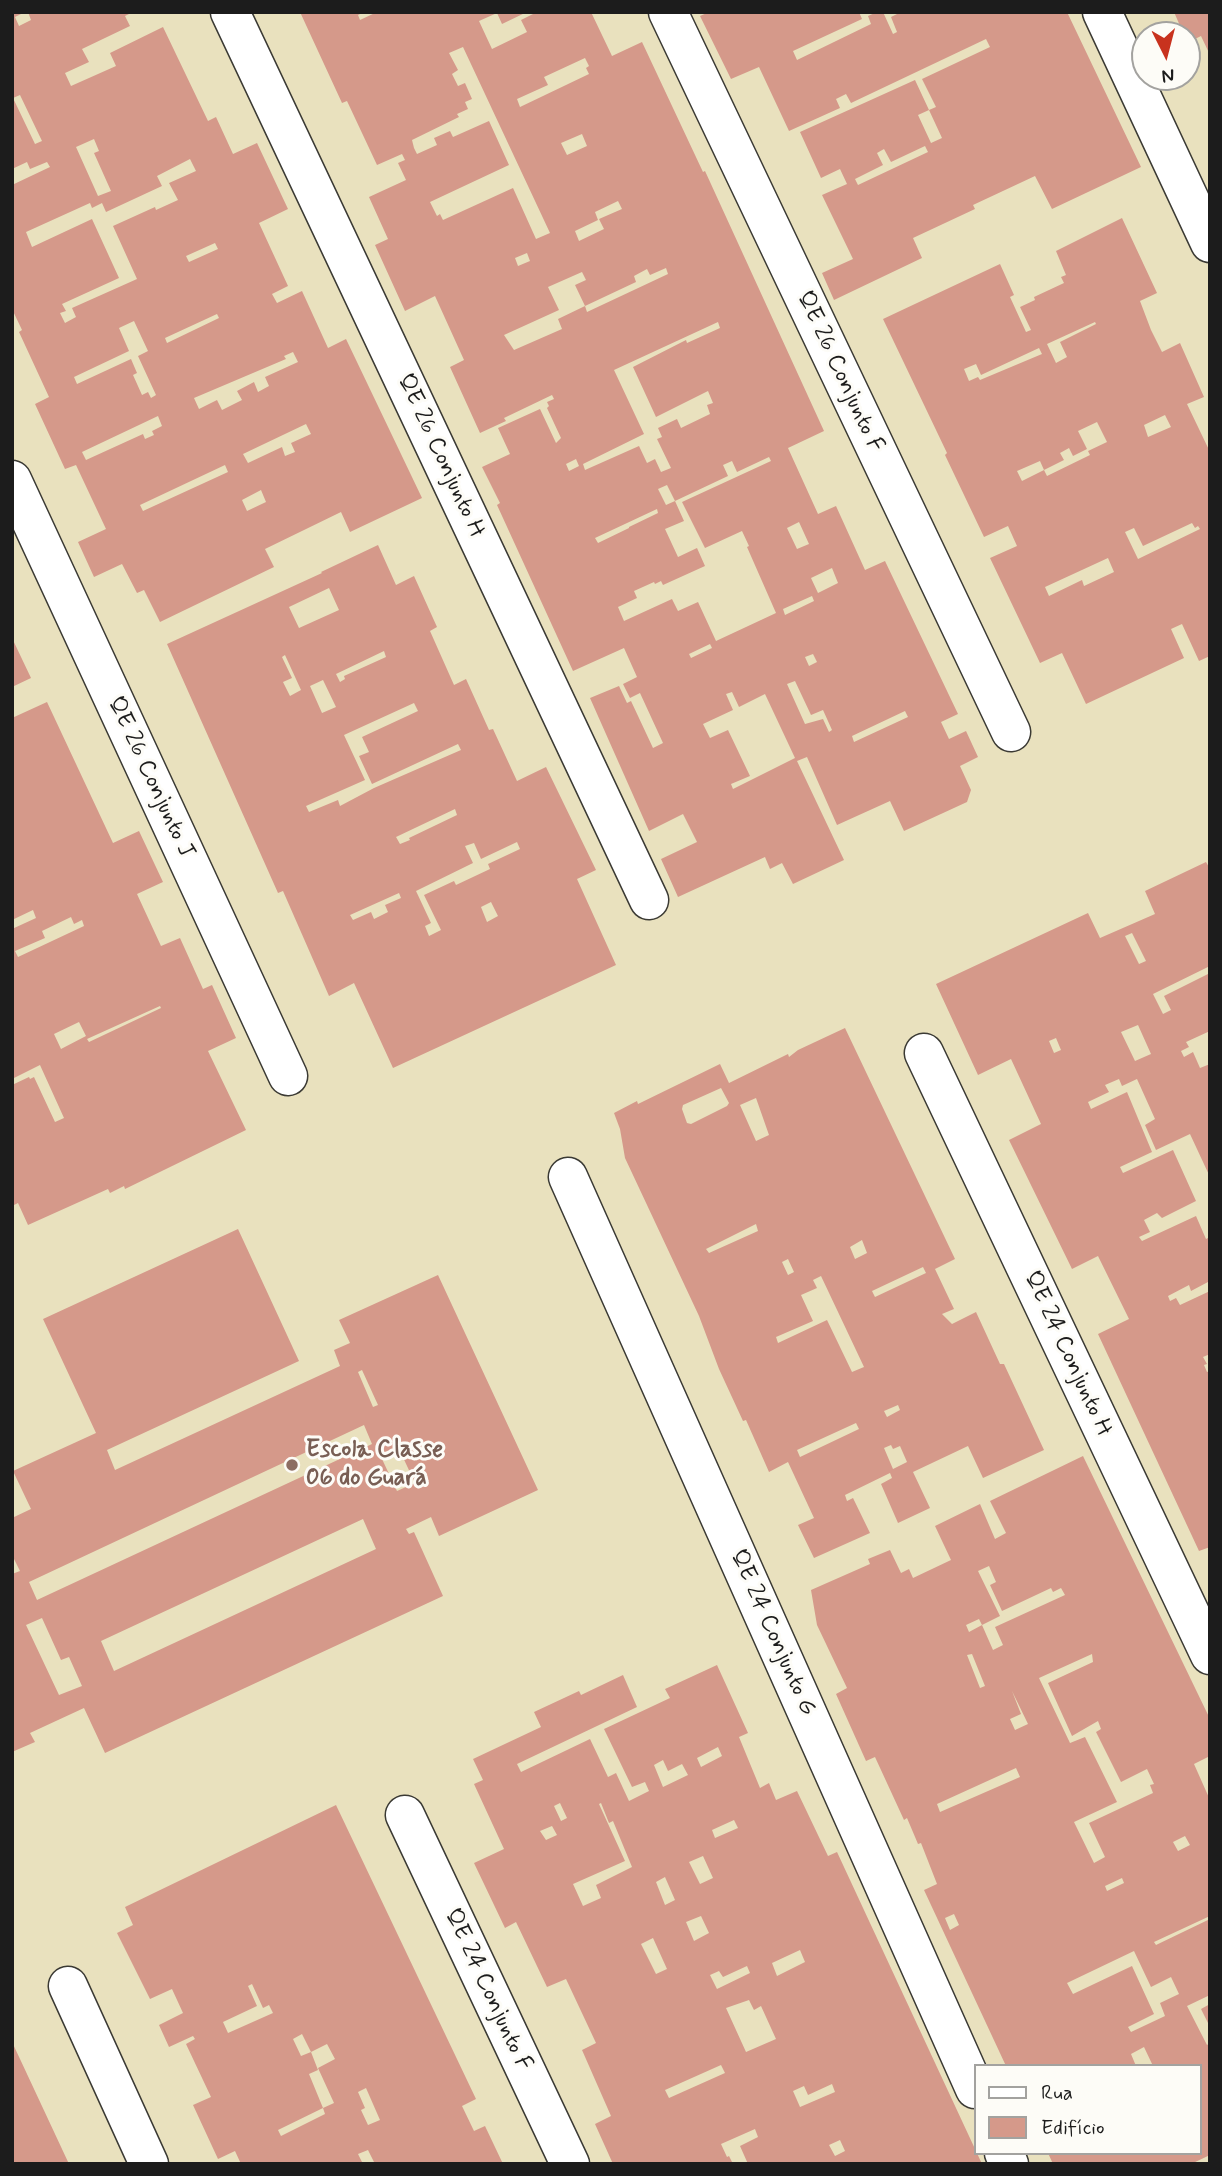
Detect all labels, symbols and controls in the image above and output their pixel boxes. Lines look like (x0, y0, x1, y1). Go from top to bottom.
north arrow (1131, 21, 1201, 91)
text: N (1160, 62, 1176, 88)
street label: QE 26 Conjunto F (789, 287, 889, 457)
street label: QE 26 Conjunto H (389, 369, 491, 543)
street label: QE 26 Conjunto J (100, 692, 200, 864)
street label: QE 24 Conjunto H (1016, 1267, 1118, 1441)
place label: Escola Classe 06 do Guará (306, 1437, 443, 1493)
marker: Escola Classe 06 do Guará (284, 1457, 300, 1473)
street label: QE 24 Conjunto G (722, 1545, 822, 1721)
street label: QE 24 Conjunto F (437, 1904, 537, 2076)
legend (974, 2064, 1201, 2155)
text: Rua (1041, 2079, 1073, 2107)
text: Edifício (1041, 2114, 1105, 2142)

